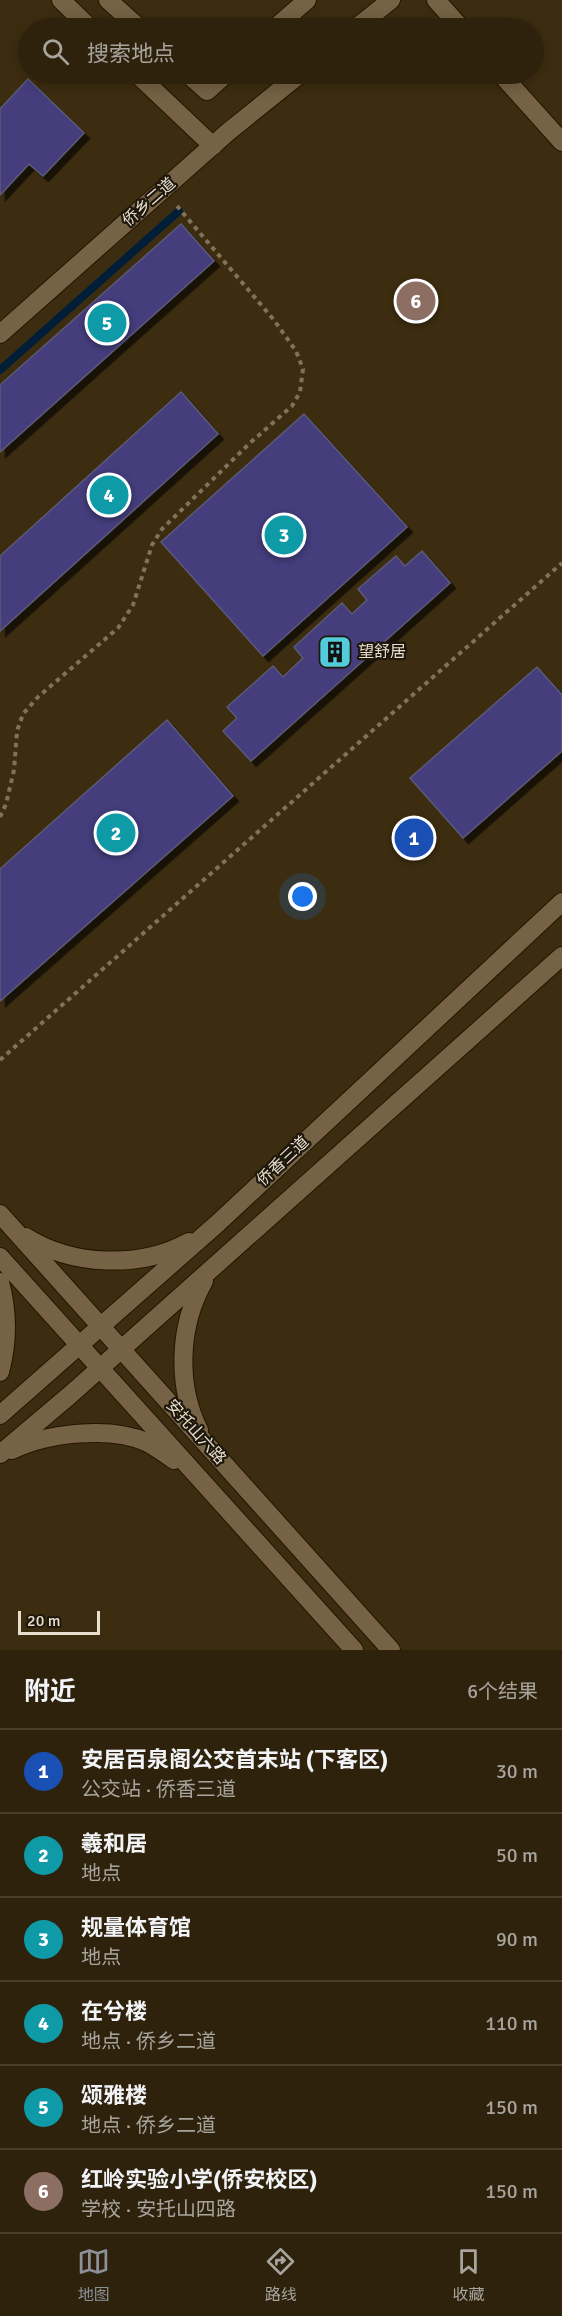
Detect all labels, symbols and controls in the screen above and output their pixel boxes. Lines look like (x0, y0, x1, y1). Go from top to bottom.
search box (18, 18, 544, 84)
icon: search (39, 35, 72, 68)
text: 搜索地点 (87, 40, 175, 67)
street label: 侨乡二道 (118, 173, 180, 231)
pin: 6 (396, 278, 436, 324)
pin: 5 (88, 300, 126, 346)
pin: 4 (90, 472, 128, 518)
pin: 3 (264, 512, 304, 558)
building icon: 望舒居 (317, 634, 353, 670)
place label: 望舒居 (358, 642, 406, 662)
pin: 2 (96, 810, 136, 856)
pin: 1 (394, 816, 434, 860)
your location (288, 882, 317, 911)
street label: 侨香三道 (253, 1132, 313, 1190)
street label: 安托山六路 (162, 1396, 230, 1468)
scale bar (18, 1608, 100, 1636)
text: 20 m (27, 1611, 61, 1631)
text: 附近 (24, 1676, 76, 1708)
text: 6个结果 (467, 1679, 538, 1704)
text: 安居百泉阁公交首末站 (下客区) (81, 1746, 388, 1773)
text: 1 (38, 1759, 49, 1784)
text: 30 m (496, 1759, 538, 1784)
text: 公交站 · 侨香三道 (81, 1777, 236, 1802)
text: 羲和居 (81, 1830, 147, 1857)
text: 2 (38, 1843, 49, 1868)
text: 50 m (496, 1843, 538, 1868)
text: 地点 (81, 1861, 121, 1886)
text: 规量体育馆 (81, 1914, 191, 1941)
text: 3 (38, 1927, 49, 1952)
text: 90 m (496, 1927, 538, 1952)
text: 地点 (81, 1945, 121, 1970)
text: 在兮楼 (81, 1998, 147, 2025)
text: 4 (38, 2011, 49, 2036)
text: 110 m (485, 2011, 538, 2036)
text: 地点 · 侨乡二道 (81, 2029, 216, 2054)
text: 颂雅楼 (81, 2082, 147, 2109)
text: 5 (38, 2095, 49, 2120)
text: 150 m (485, 2095, 538, 2120)
text: 地点 · 侨乡二道 (81, 2113, 216, 2138)
text: 红岭实验小学(侨安校区) (81, 2166, 318, 2193)
text: 6 (38, 2179, 49, 2204)
text: 150 m (485, 2179, 538, 2204)
text: 学校 · 安托山四路 (81, 2197, 236, 2222)
tab: 地图 (77, 2245, 110, 2305)
tab: 路线 (264, 2245, 297, 2305)
tab: 收藏 (452, 2245, 485, 2305)

